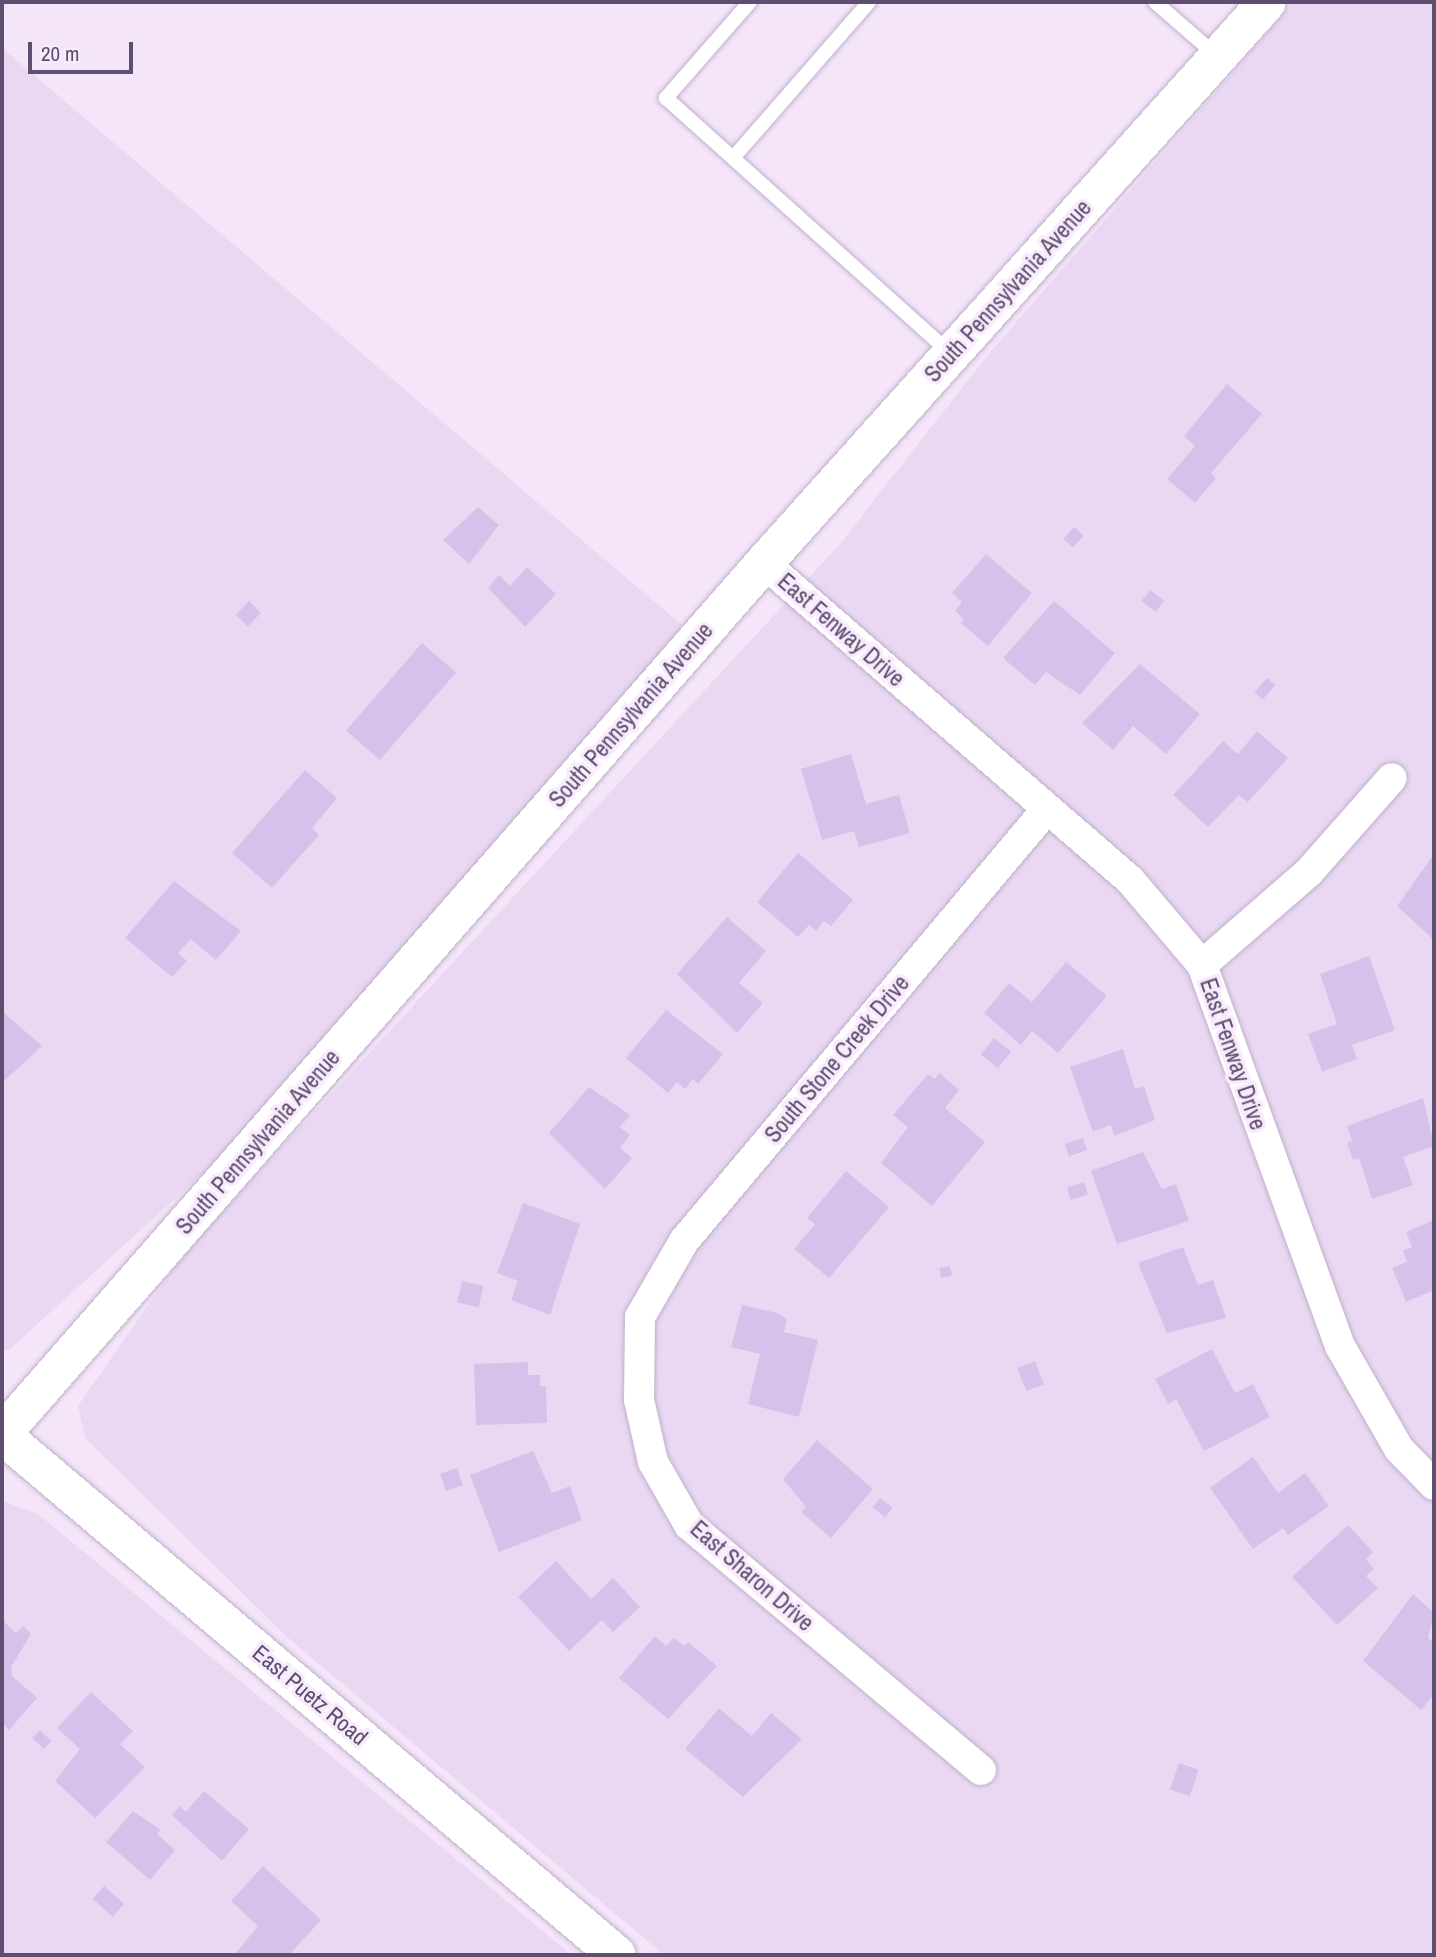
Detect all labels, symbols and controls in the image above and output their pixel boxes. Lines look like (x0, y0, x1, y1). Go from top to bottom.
scale bar (32, 28, 136, 72)
text: 20 m (41, 39, 79, 68)
street label: South Pennsylvania Avenue (919, 194, 1097, 388)
street label: East Fenway Drive (772, 568, 910, 692)
street label: South Pennsylvania Avenue (543, 617, 719, 813)
street label: South Stone Creek Drive (759, 970, 915, 1148)
street label: East Fenway Drive (1194, 975, 1272, 1133)
street label: South Pennsylvania Avenue (170, 1044, 346, 1240)
street label: East Sharon Drive (685, 1515, 819, 1637)
street label: East Puetz Road (247, 1639, 373, 1751)

